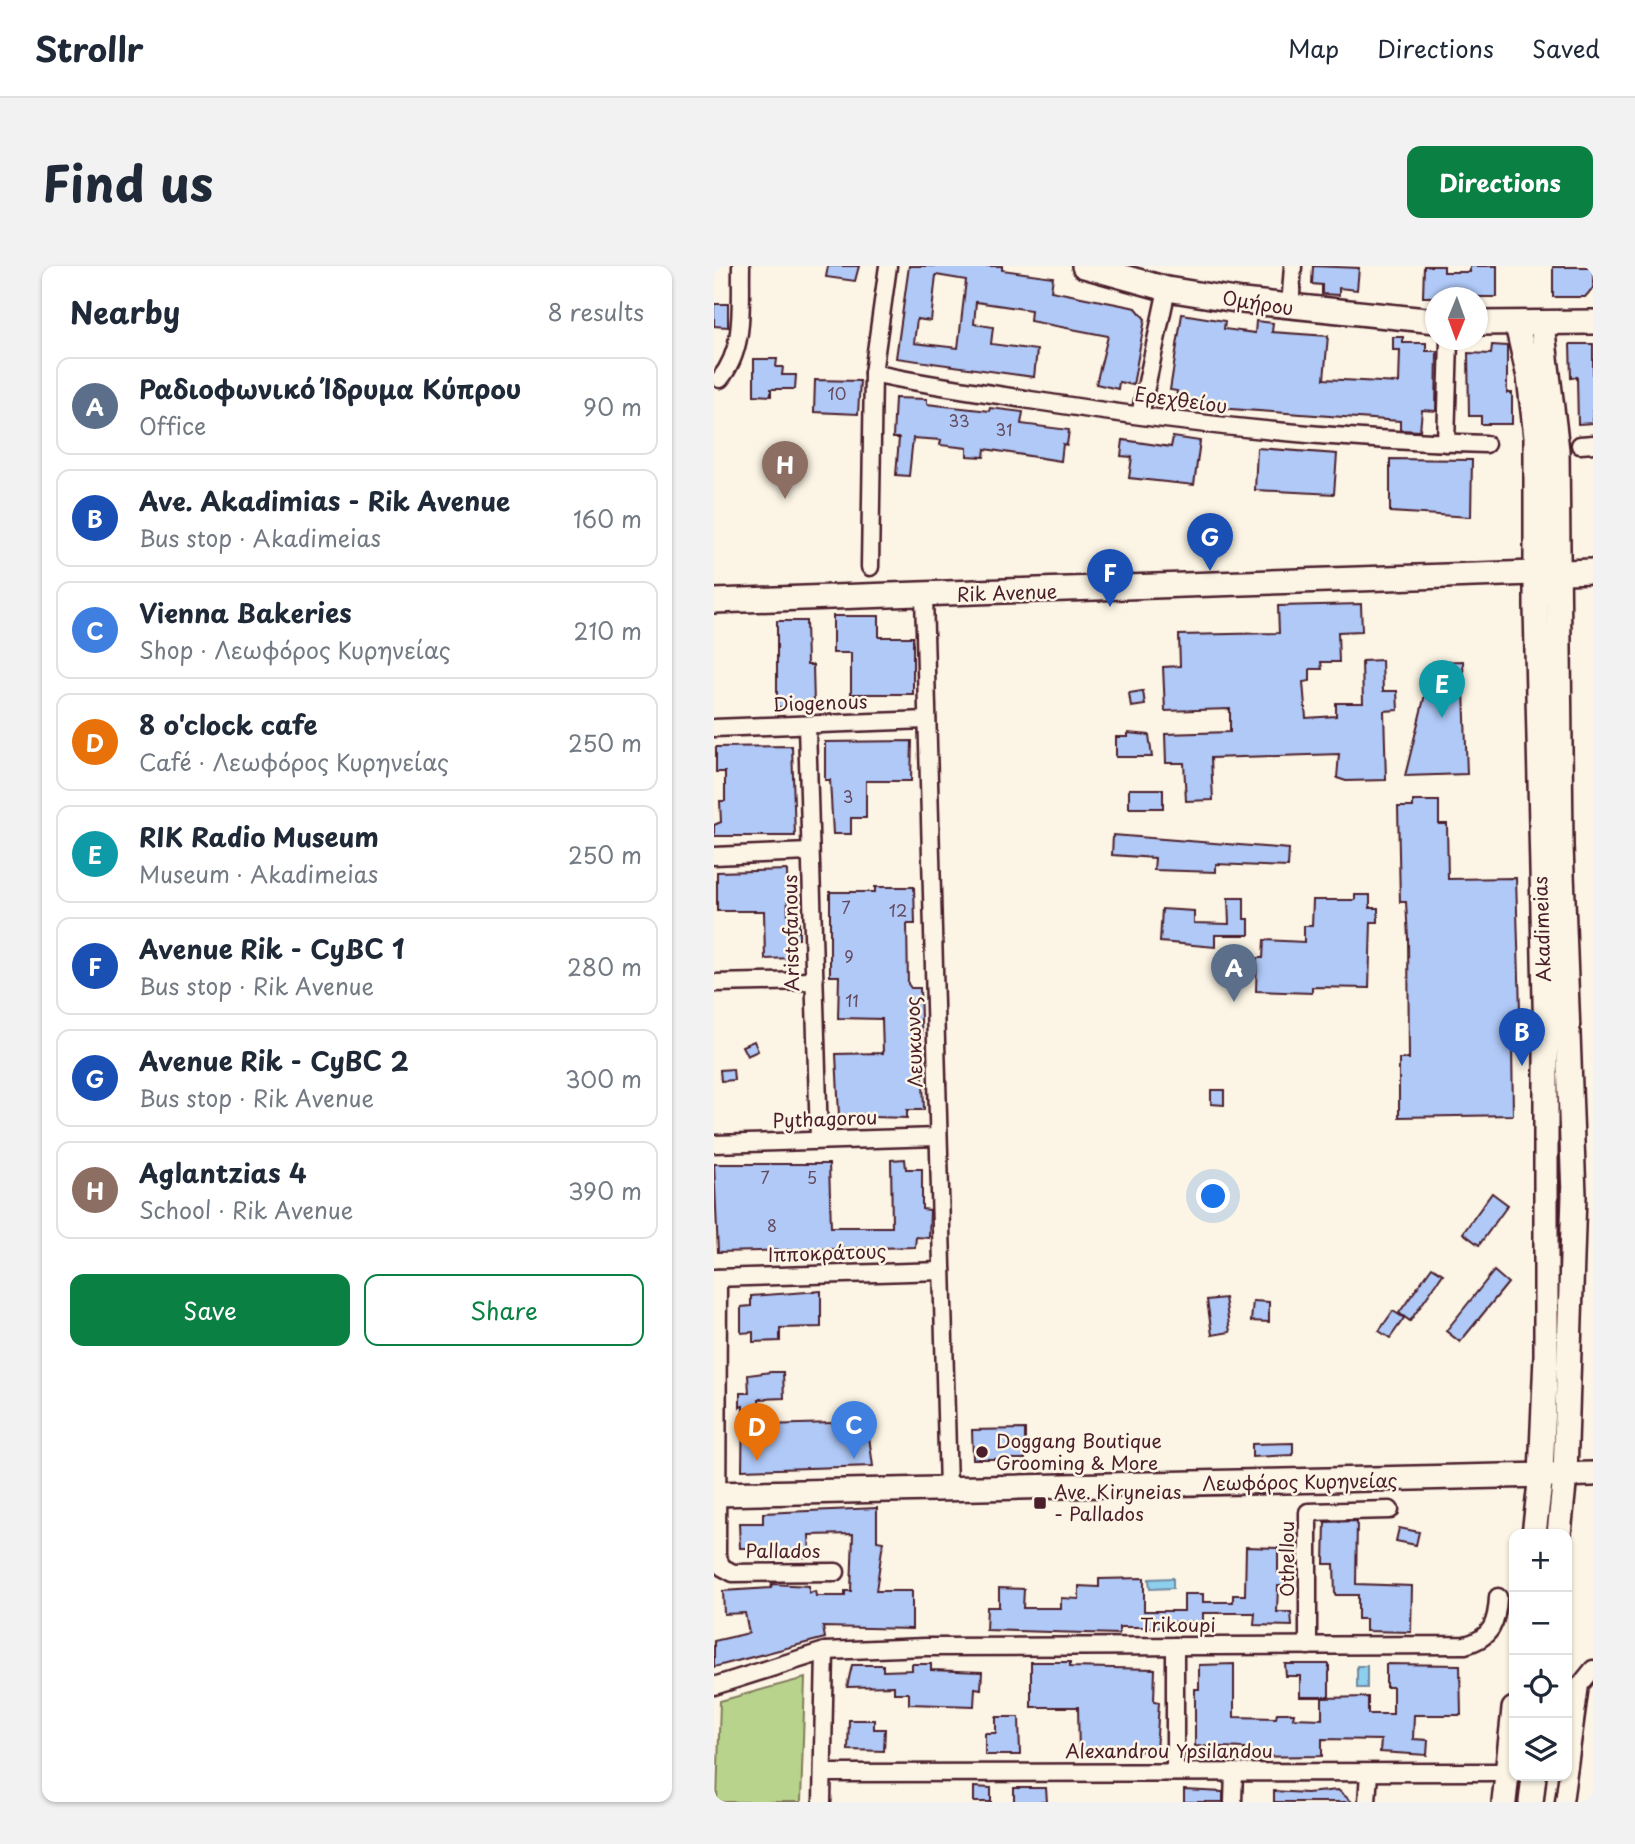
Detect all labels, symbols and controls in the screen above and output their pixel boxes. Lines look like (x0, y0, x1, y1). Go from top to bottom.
text: Strollr (35, 23, 144, 73)
text: Map (1288, 30, 1339, 66)
text: Directions (1377, 30, 1494, 66)
text: Saved (1532, 30, 1600, 66)
text: Find us (42, 145, 213, 219)
button: Directions (1407, 146, 1593, 218)
street label: Ομήρου (1221, 283, 1296, 321)
north arrow (1425, 287, 1488, 350)
text: Nearby (70, 289, 180, 334)
text: 8 results (548, 294, 644, 329)
text: Ραδιοφωνικό Ίδρυμα Κύπρου (139, 369, 521, 408)
street label: Ερεχθείου (1133, 379, 1229, 419)
house number: 10 (828, 381, 846, 405)
text: A (86, 389, 104, 424)
text: 90 m (583, 389, 642, 424)
text: Office (139, 408, 206, 443)
house number: 33 (948, 408, 970, 432)
house number: 31 (996, 417, 1012, 441)
pin: H (762, 441, 808, 499)
text: Ave. Akadimias - Rik Avenue (139, 481, 510, 520)
text: B (87, 501, 103, 536)
text: 160 m (573, 501, 642, 536)
pin: G (1187, 513, 1233, 571)
text: Bus stop · Akadimeias (139, 520, 381, 555)
pin: F (1087, 549, 1133, 607)
street label: Rik Avenue (956, 576, 1058, 608)
text: Vienna Bakeries (139, 593, 352, 632)
text: C (86, 613, 104, 648)
text: 210 m (574, 613, 642, 648)
text: Shop · Λεωφόρος Κυρηνείας (139, 632, 451, 667)
pin: E (1419, 660, 1465, 718)
street label: Diogenous (772, 686, 868, 718)
text: 8 o'clock cafe (139, 705, 318, 744)
text: D (86, 725, 104, 760)
text: 250 m (568, 725, 642, 760)
text: Café · Λεωφόρος Κυρηνείας (139, 744, 449, 779)
house number: 3 (843, 784, 853, 808)
text: RIK Radio Museum (139, 817, 379, 856)
text: E (88, 837, 102, 872)
text: 250 m (568, 837, 642, 872)
text: Museum · Akadimeias (139, 856, 378, 891)
street label: Aristofanous (775, 874, 805, 992)
street label: Akadimeias (1525, 876, 1557, 982)
house number: 7 (841, 895, 851, 919)
house number: 12 (889, 898, 907, 922)
text: Avenue Rik - CyBC 1 (139, 929, 405, 968)
house number: 9 (844, 944, 854, 968)
pin: A (1211, 944, 1257, 1002)
text: F (88, 949, 102, 984)
text: 280 m (567, 949, 642, 984)
text: Bus stop · Rik Avenue (139, 968, 374, 1003)
house number: 11 (845, 988, 859, 1012)
street label: Λευκωνος (897, 996, 929, 1088)
pin: B (1499, 1008, 1545, 1066)
text: Avenue Rik - CyBC 2 (139, 1041, 409, 1080)
text: G (86, 1061, 104, 1096)
text: 300 m (565, 1061, 642, 1096)
text: Bus stop · Rik Avenue (139, 1080, 374, 1115)
street label: Pythagorou (772, 1102, 878, 1134)
text: Aglantzias 4 (139, 1153, 307, 1192)
house number: 7 (760, 1165, 770, 1189)
house number: 5 (807, 1165, 817, 1189)
text: H (86, 1173, 104, 1208)
text: 390 m (568, 1173, 642, 1208)
your location (1196, 1179, 1230, 1213)
text: School · Rik Avenue (139, 1192, 353, 1227)
house number: 8 (767, 1213, 777, 1237)
street label: Ιπποκράτους (767, 1236, 887, 1268)
button: Save (70, 1274, 350, 1346)
button: Share (364, 1274, 644, 1346)
pin: C (831, 1401, 877, 1459)
pin: D (734, 1403, 780, 1461)
place label: Doggang Boutique Grooming & More (996, 1426, 1162, 1476)
marker: Doggang Boutique Grooming & More (974, 1444, 990, 1460)
street label: Λεωφόρος Κυρηνείας (1202, 1465, 1398, 1497)
place label: Ave. Kiryneias - Pallados (1054, 1477, 1181, 1527)
marker: Ave. Kiryneias - Pallados (1032, 1495, 1048, 1511)
street label: Othellou (1272, 1521, 1300, 1597)
map controls (1509, 1529, 1572, 1781)
button: + (1509, 1529, 1572, 1592)
street label: Pallados (746, 1536, 820, 1564)
button: − (1509, 1592, 1572, 1655)
street label: Trikoupi (1140, 1610, 1216, 1638)
button: locate (1509, 1655, 1572, 1718)
button: layers (1509, 1718, 1572, 1781)
street label: Alexandrou Ypsilandou (1065, 1736, 1273, 1764)

